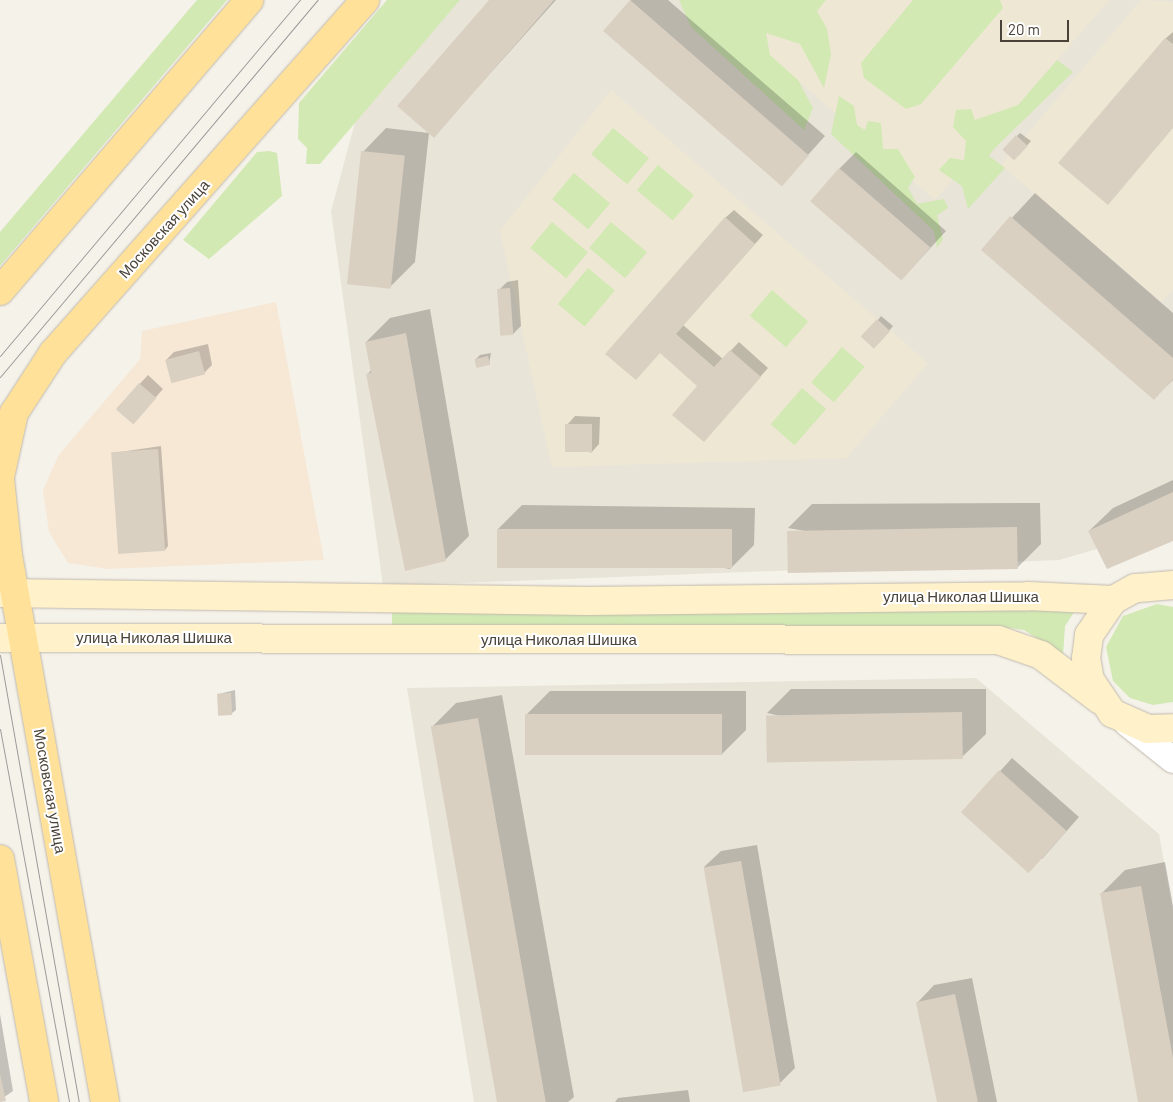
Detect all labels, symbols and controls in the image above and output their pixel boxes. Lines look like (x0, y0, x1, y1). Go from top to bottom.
scale bar (1003, 10, 1072, 42)
text: 20 m (1008, 20, 1040, 38)
street label: Московская улица (115, 176, 213, 282)
street label: улица Николая Шишка (883, 588, 1039, 606)
street label: улица Николая Шишка (76, 629, 232, 647)
street label: улица Николая Шишка (481, 631, 637, 649)
street label: Московская улица (30, 727, 70, 855)

